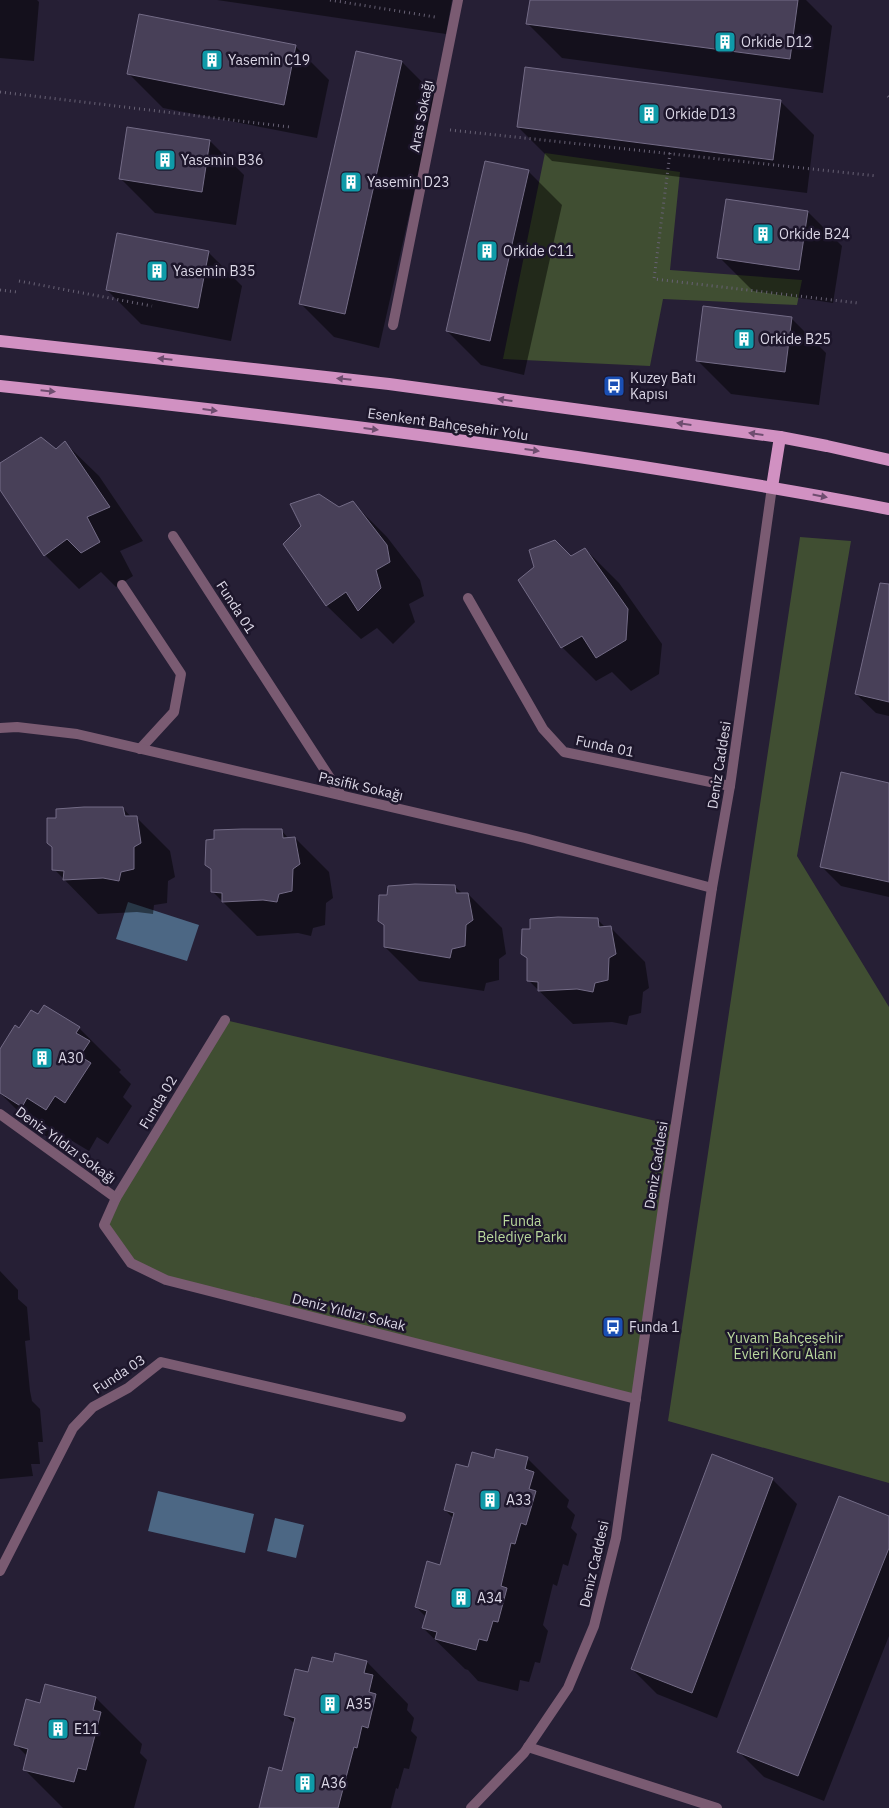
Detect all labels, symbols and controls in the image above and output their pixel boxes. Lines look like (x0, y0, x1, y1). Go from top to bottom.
building icon: Orkide D12 (713, 30, 737, 54)
place label: Orkide D12 (741, 33, 812, 51)
building icon: Yasemin C19 (200, 48, 224, 72)
place label: Yasemin C19 (228, 51, 310, 69)
street label: Aras Sokağı (405, 78, 437, 154)
building icon: Orkide D13 (637, 102, 661, 126)
place label: Orkide D13 (665, 105, 736, 123)
building icon: Yasemin B36 (153, 148, 177, 172)
place label: Yasemin B36 (181, 151, 264, 169)
building icon: Yasemin D23 (339, 170, 363, 194)
place label: Yasemin D23 (367, 173, 450, 191)
building icon: Orkide B24 (751, 222, 775, 246)
place label: Orkide B24 (779, 225, 850, 243)
building icon: Orkide C11 (475, 239, 499, 263)
place label: Orkide C11 (503, 242, 574, 260)
building icon: Yasemin B35 (145, 259, 169, 283)
place label: Yasemin B35 (173, 262, 256, 280)
building icon: Orkide B25 (732, 327, 756, 351)
place label: Orkide B25 (760, 330, 831, 348)
one-way arrow (157, 355, 173, 363)
place label: Kuzey Batı Kapısı (630, 369, 696, 403)
bus stop icon: Kuzey Batı Kapısı (602, 374, 626, 398)
one-way arrow (336, 375, 352, 383)
one-way arrow (41, 387, 57, 395)
one-way arrow (497, 395, 513, 403)
street label: Esenkent Bahçeşehir Yolu (366, 404, 530, 444)
one-way arrow (202, 406, 218, 414)
one-way arrow (675, 420, 691, 428)
one-way arrow (364, 425, 380, 433)
one-way arrow (747, 429, 763, 437)
one-way arrow (525, 447, 541, 455)
one-way arrow (813, 493, 829, 501)
street label: Funda 01 (212, 577, 260, 637)
street label: Deniz Caddesi (703, 720, 735, 810)
street label: Funda 01 (574, 731, 636, 761)
street label: Pasifik Sokağı (317, 768, 405, 804)
building icon: A30 (30, 1046, 54, 1070)
place label: A30 (58, 1049, 84, 1067)
street label: Funda 02 (135, 1072, 181, 1132)
street label: Deniz Yıldızı Sokağı (12, 1102, 120, 1188)
street label: Deniz Caddesi (640, 1120, 672, 1210)
park label: Funda Belediye Parkı (477, 1212, 567, 1246)
street label: Deniz Yıldızı Sokak (290, 1289, 408, 1335)
bus stop icon: Funda 1 (601, 1315, 625, 1339)
place label: Funda 1 (629, 1318, 680, 1336)
park label: Yuvam Bahçeşehir Evleri Koru Alanı (727, 1329, 843, 1363)
street label: Funda 03 (89, 1350, 149, 1398)
building icon: A33 (478, 1488, 502, 1512)
place label: A33 (506, 1491, 532, 1509)
street label: Deniz Caddesi (575, 1519, 613, 1609)
building icon: A34 (449, 1586, 473, 1610)
place label: A34 (477, 1589, 503, 1607)
building icon: A35 (318, 1692, 342, 1716)
place label: A35 (346, 1695, 372, 1713)
building icon: E11 (46, 1717, 70, 1741)
place label: E11 (74, 1720, 99, 1738)
building icon: A36 (293, 1771, 317, 1795)
place label: A36 (321, 1774, 347, 1792)

